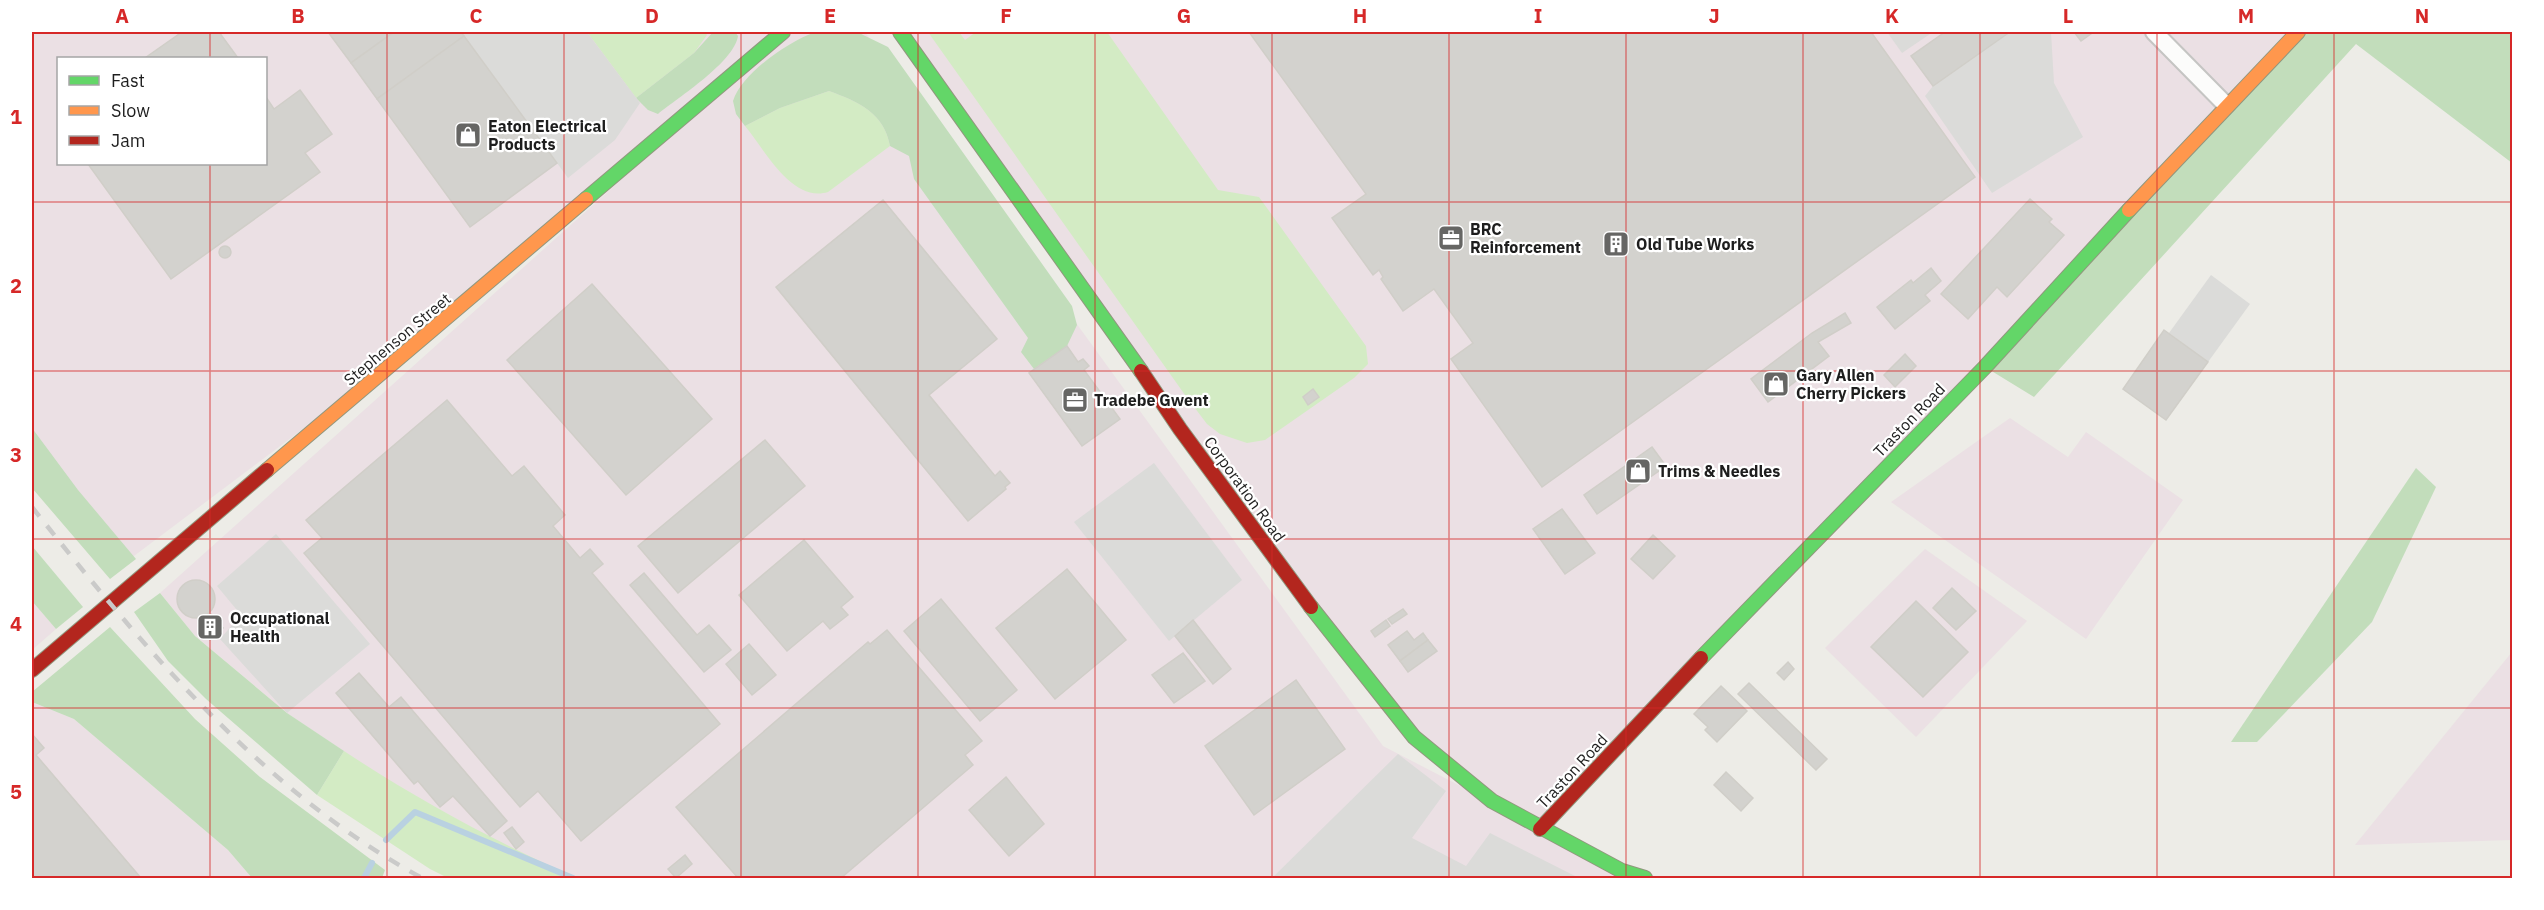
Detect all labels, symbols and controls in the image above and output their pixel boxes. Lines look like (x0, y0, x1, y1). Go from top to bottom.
text: A (115, 2, 129, 29)
text: B (291, 2, 305, 29)
text: C (469, 2, 483, 29)
text: D (645, 2, 659, 29)
text: E (824, 2, 836, 29)
text: F (1000, 2, 1012, 29)
text: G (1177, 2, 1191, 29)
text: H (1353, 2, 1367, 29)
text: I (1534, 2, 1542, 29)
text: J (1708, 2, 1720, 29)
text: K (1885, 2, 1899, 29)
text: L (2063, 2, 2073, 29)
text: M (2238, 2, 2254, 29)
text: N (2415, 2, 2429, 29)
legend (57, 57, 267, 165)
text: Fast (111, 69, 145, 92)
text: Slow (111, 99, 150, 122)
text: 1 (10, 103, 22, 130)
place label: Eaton Electrical Products (488, 116, 606, 154)
shop icon: Eaton Electrical Products (453, 120, 483, 150)
text: Jam (111, 129, 146, 152)
place label: BRC Reinforcement (1470, 219, 1581, 257)
office icon: BRC Reinforcement (1436, 223, 1466, 253)
building icon: Old Tube Works (1601, 229, 1631, 259)
place label: Old Tube Works (1636, 234, 1754, 254)
text: 2 (10, 272, 22, 299)
street label: Stephenson Street (339, 288, 455, 390)
place label: Gary Allen Cherry Pickers (1796, 365, 1906, 403)
shop icon: Gary Allen Cherry Pickers (1761, 369, 1791, 399)
street label: Traston Road (1869, 379, 1949, 461)
office icon: Tradebe Gwent (1060, 385, 1090, 415)
place label: Tradebe Gwent (1094, 390, 1209, 410)
street label: Corporation Road (1200, 432, 1290, 546)
text: 3 (10, 441, 22, 468)
shop icon: Trims & Needles (1623, 456, 1653, 486)
place label: Trims & Needles (1658, 461, 1780, 481)
place label: Occupational Health (230, 608, 330, 646)
text: 4 (10, 610, 22, 637)
building icon: Occupational Health (195, 612, 225, 642)
street label: Traston Road (1532, 730, 1612, 812)
text: 5 (10, 778, 22, 805)

